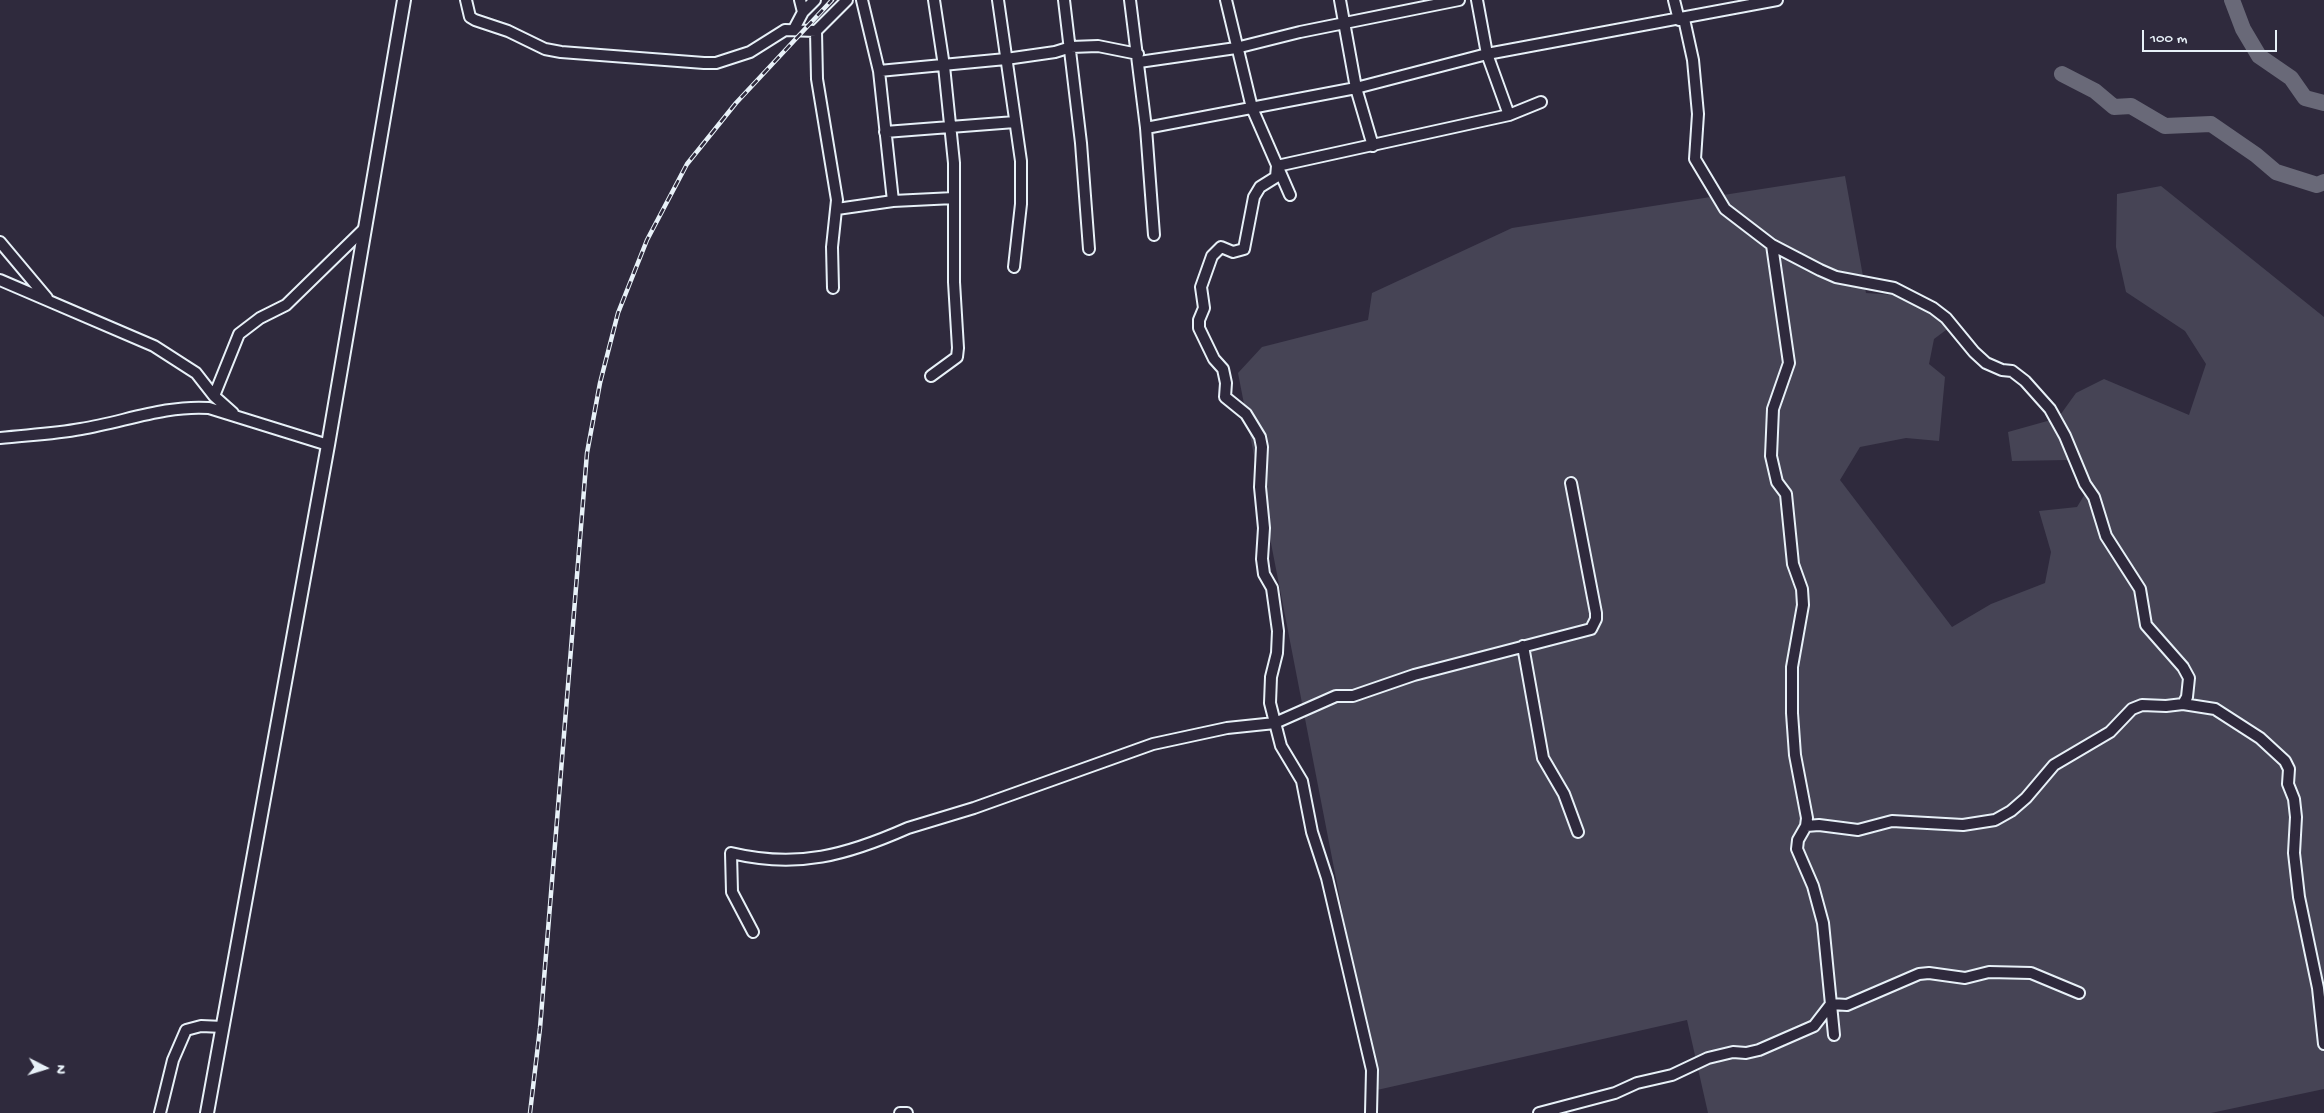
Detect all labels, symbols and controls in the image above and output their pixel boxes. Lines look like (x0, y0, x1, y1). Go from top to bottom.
scale bar (2144, 20, 2279, 52)
text: 100 m (2150, 30, 2187, 48)
north arrow (20, 1043, 70, 1093)
text: N (52, 1064, 69, 1075)

